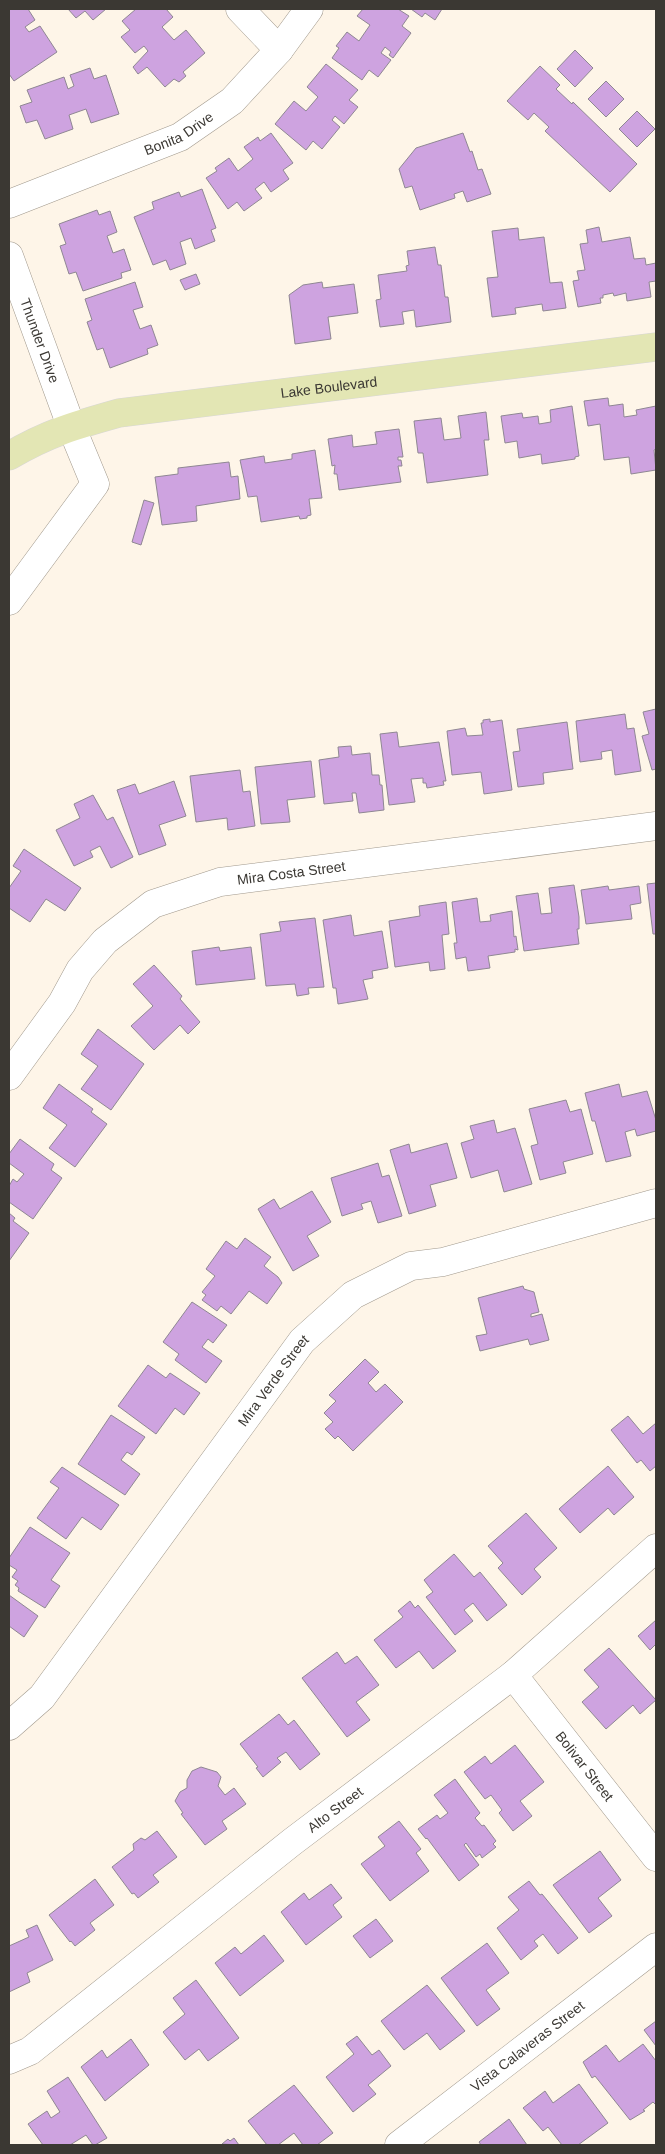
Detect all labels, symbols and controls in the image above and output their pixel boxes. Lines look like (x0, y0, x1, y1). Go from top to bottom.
street label: Bonita Drive (142, 108, 216, 158)
street label: Thunder Drive (17, 296, 63, 385)
street label: Lake Boulevard (280, 373, 378, 401)
street label: Mira Costa Street (236, 858, 346, 888)
street label: Mira Verde Street (235, 1331, 312, 1429)
street label: Bolivar Street (552, 1728, 617, 1804)
street label: Alto Street (304, 1783, 366, 1836)
street label: Vista Calaveras Street (467, 1997, 587, 2095)

